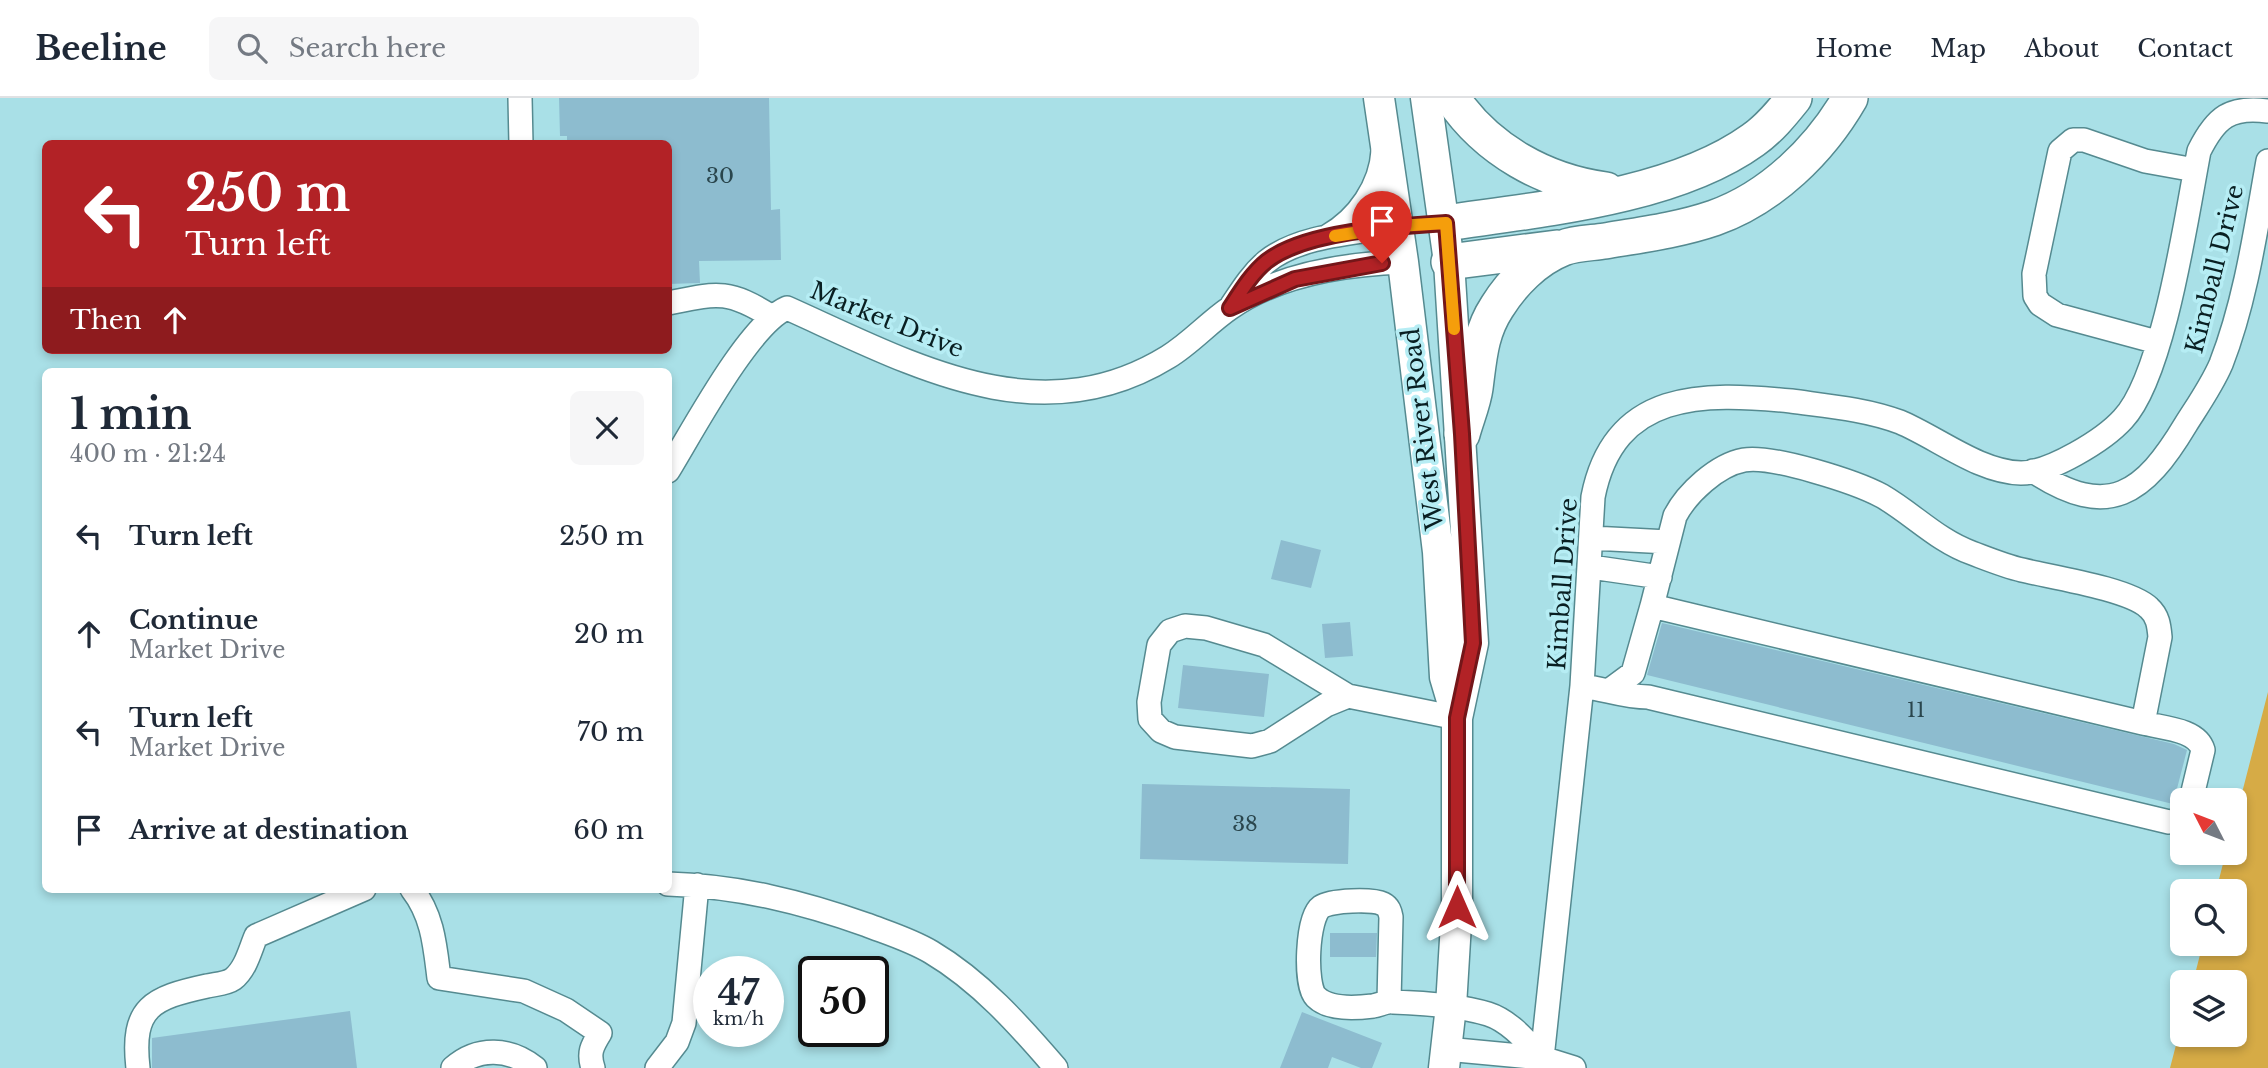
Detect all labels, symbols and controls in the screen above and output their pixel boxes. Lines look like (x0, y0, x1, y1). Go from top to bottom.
search box (209, 17, 699, 80)
text: Beeline (35, 28, 167, 69)
icon: search (233, 29, 271, 67)
text: Search here (289, 32, 446, 64)
text: Home (1816, 34, 1892, 63)
text: Map (1930, 34, 1986, 63)
text: About (2024, 34, 2099, 63)
text: Contact (2137, 34, 2233, 63)
text: 250 m (185, 163, 350, 224)
house number: 30 (706, 163, 734, 189)
icon: left (70, 168, 161, 259)
street label: Kimball Drive (2180, 182, 2249, 356)
pin (1352, 191, 1412, 263)
icon: arrive (1363, 202, 1401, 240)
text: Turn left (185, 224, 331, 264)
street label: Market Drive (806, 276, 968, 364)
icon: ahead (156, 301, 194, 339)
text: Then (70, 304, 142, 336)
street label: West River Road (1396, 326, 1449, 533)
text: 1 min (70, 388, 192, 440)
button: close (570, 391, 644, 465)
text: 400 m · 21:24 (70, 440, 226, 468)
street label: Kimball Drive (1542, 497, 1583, 671)
icon: left (70, 517, 108, 555)
text: Turn left (129, 520, 253, 552)
text: 250 m (559, 520, 644, 552)
text: Continue (129, 604, 258, 636)
icon: ahead (70, 615, 108, 653)
text: 20 m (574, 618, 644, 650)
text: Market Drive (129, 636, 285, 664)
house number: 11 (1907, 697, 1925, 723)
text: Turn left (129, 702, 253, 734)
icon: left (70, 713, 108, 751)
text: 70 m (577, 716, 644, 748)
text: Market Drive (129, 734, 285, 762)
north arrow (2170, 788, 2247, 864)
map controls (2170, 788, 2247, 1047)
icon: arrive (70, 811, 108, 849)
house number: 38 (1232, 811, 1258, 837)
text: Arrive at destination (129, 814, 409, 846)
text: 60 m (573, 814, 644, 846)
position arrow (1420, 870, 1494, 944)
button: search (2170, 879, 2247, 956)
speed limit sign: 50 (798, 956, 889, 1047)
button: layers (2170, 970, 2247, 1047)
text: 47 (718, 971, 759, 1014)
text: km/h (713, 1008, 764, 1030)

